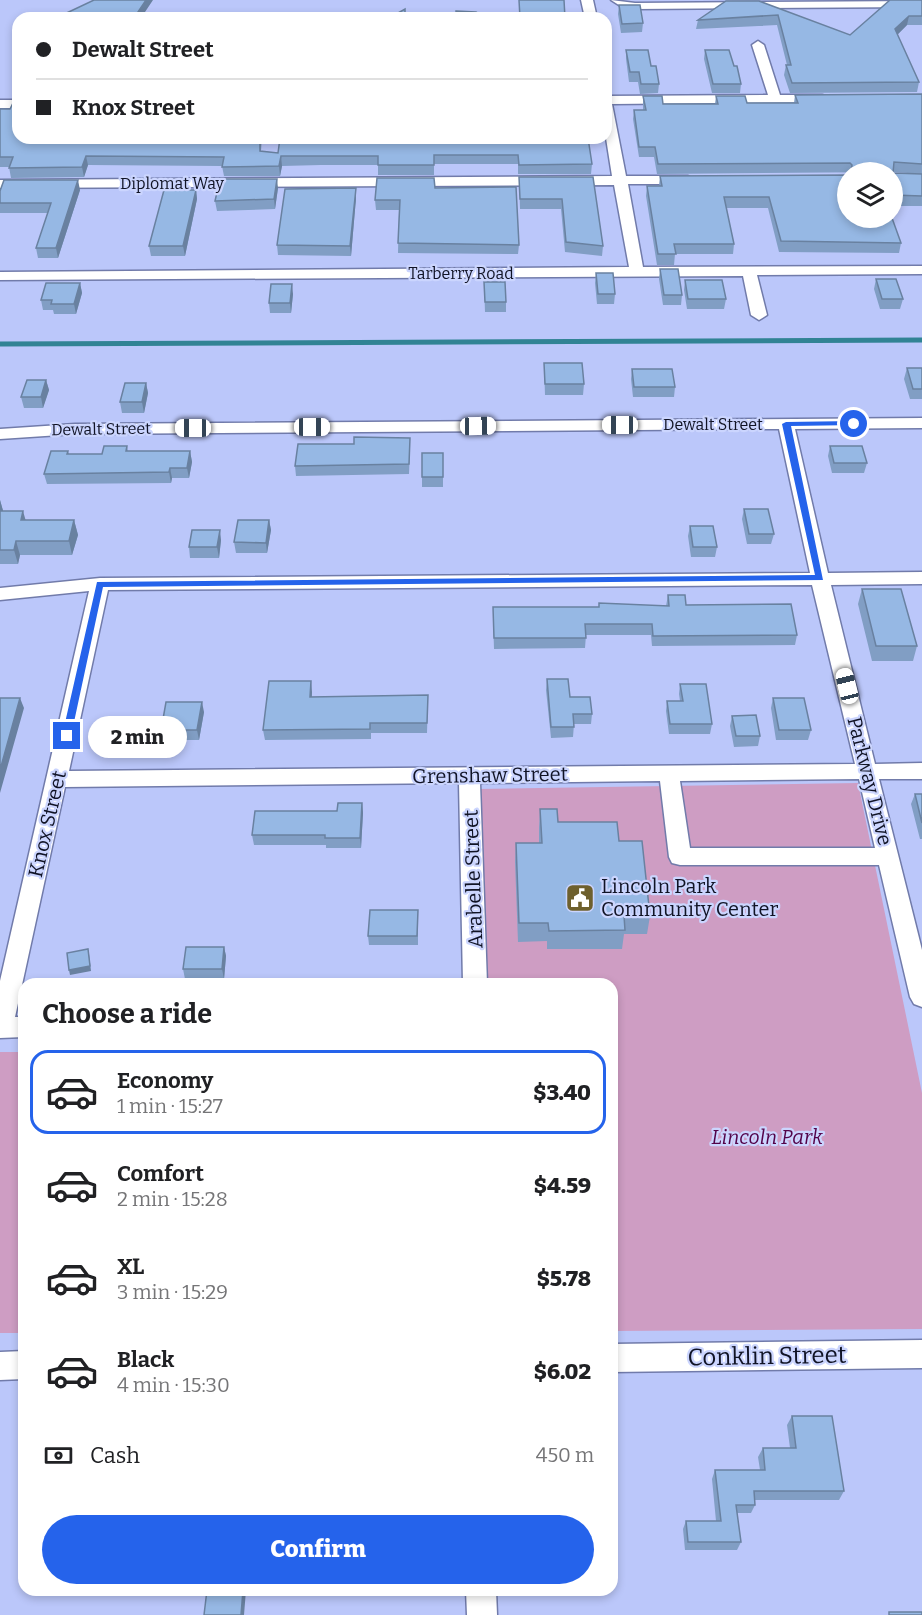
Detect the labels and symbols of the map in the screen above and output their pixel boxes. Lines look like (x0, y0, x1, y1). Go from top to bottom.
street label: Diplomat Way (120, 174, 225, 193)
street label: Tarberry Road (408, 264, 514, 283)
route start (840, 410, 867, 437)
street label: Dewalt Street (663, 415, 763, 434)
car (602, 416, 638, 434)
car (460, 417, 496, 435)
car (294, 418, 330, 436)
street label: Dewalt Street (51, 419, 151, 439)
car (175, 419, 211, 437)
car (834, 666, 860, 706)
street label: Parkway Drive (842, 714, 898, 848)
callout: 2 min (88, 715, 187, 757)
route end (53, 722, 80, 749)
street label: Grenshaw Street (412, 762, 568, 788)
street label: Knox Street (23, 768, 71, 880)
street label: Arabelle Street (459, 809, 487, 949)
place label: Lincoln Park Community Center (601, 874, 779, 921)
public building icon: Lincoln Park Community Center (564, 882, 596, 914)
park label: Lincoln Park (711, 1125, 823, 1149)
street label: Conklin Street (687, 1341, 847, 1371)

